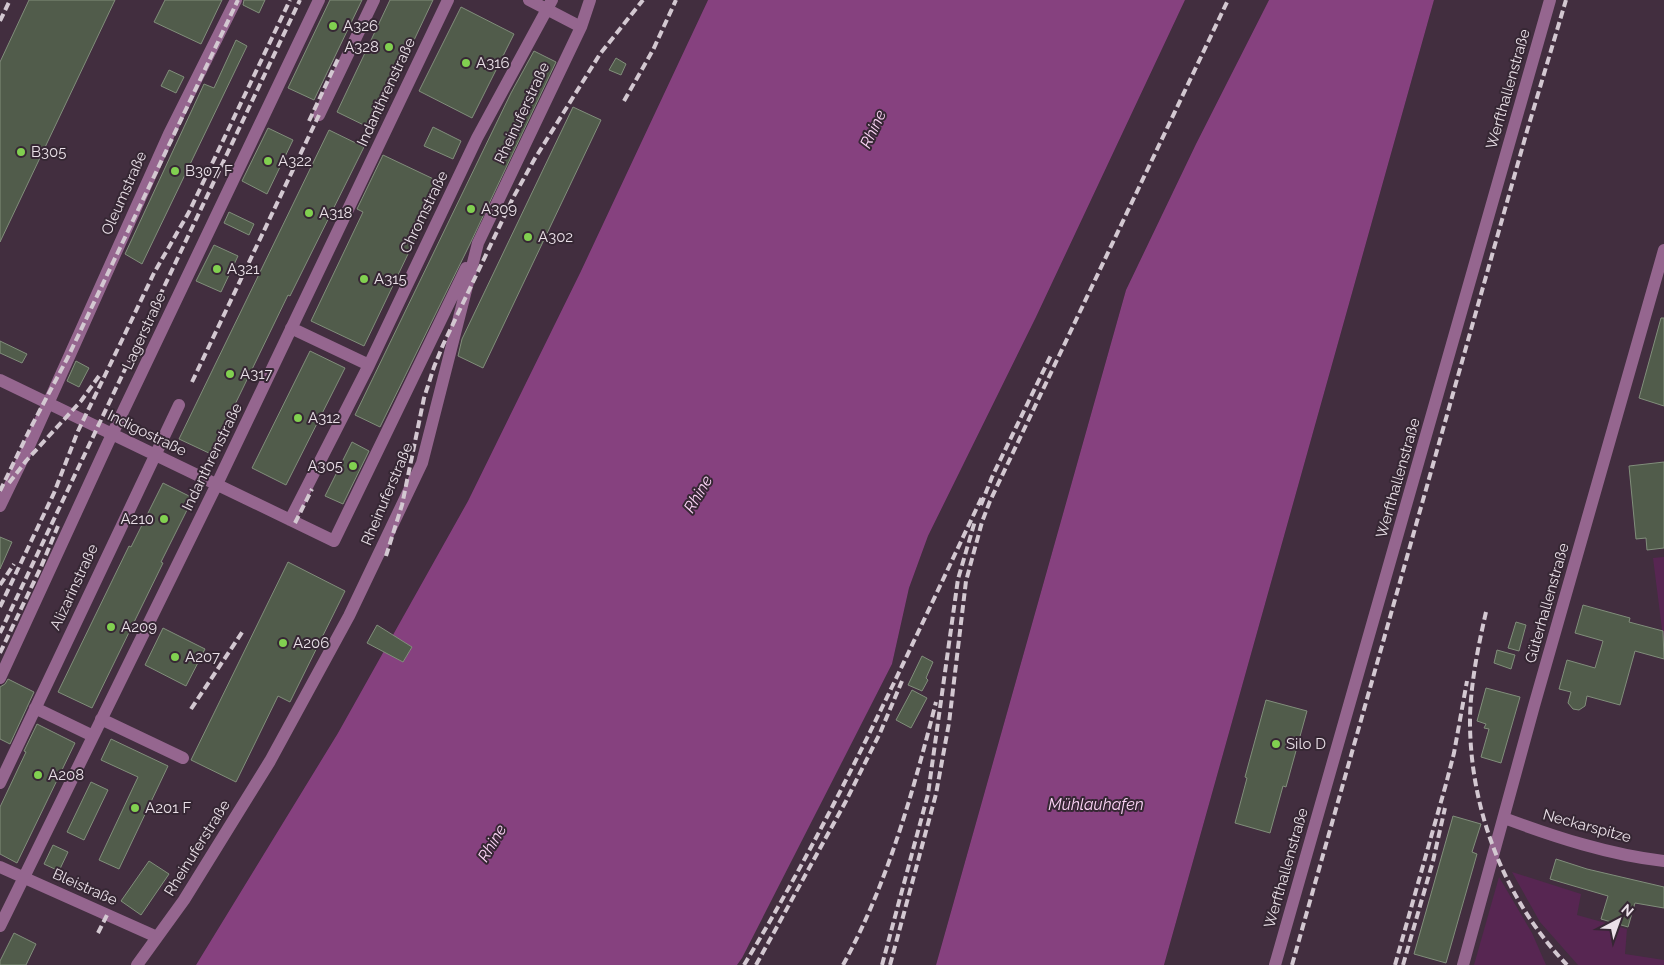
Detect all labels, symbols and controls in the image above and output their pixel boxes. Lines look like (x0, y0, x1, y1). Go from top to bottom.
place label: A326 (343, 17, 378, 35)
marker: A326 (327, 20, 339, 32)
street label: Werfthallenstraße (1482, 27, 1534, 151)
street label: Indanthrenstraße (353, 35, 419, 149)
place label: A328 (344, 38, 379, 56)
marker: A328 (383, 41, 395, 53)
place label: A316 (476, 54, 510, 72)
marker: A316 (460, 57, 472, 69)
street label: Rheinuferstraße (491, 59, 553, 167)
water label: Rhine (856, 107, 890, 151)
place label: B305 (31, 143, 66, 161)
marker: B305 (15, 146, 27, 158)
street label: Oleumstraße (98, 148, 151, 238)
place label: A322 (278, 152, 312, 170)
marker: A322 (262, 155, 274, 167)
place label: B307 F (185, 162, 233, 180)
marker: B307 F (169, 165, 181, 177)
street label: Chromstraße (396, 168, 452, 256)
place label: A309 (481, 200, 517, 218)
marker: A309 (465, 203, 477, 215)
place label: A318 (319, 204, 353, 222)
marker: A318 (303, 207, 315, 219)
place label: A302 (538, 228, 573, 246)
marker: A302 (522, 231, 534, 243)
place label: A321 (227, 260, 260, 278)
marker: A321 (211, 263, 223, 275)
place label: A315 (374, 270, 407, 288)
marker: A315 (358, 273, 370, 285)
street label: Lagerstraße (118, 289, 170, 372)
place label: A317 (240, 365, 273, 383)
marker: A317 (224, 368, 236, 380)
street label: Indanthrenstraße (178, 400, 246, 514)
street label: Indigostraße (104, 406, 190, 460)
place label: A312 (308, 409, 341, 427)
marker: A312 (292, 412, 304, 424)
street label: Werfthallenstraße (1372, 416, 1424, 540)
street label: Rheinuferstraße (357, 440, 417, 548)
place label: A305 (307, 457, 343, 475)
marker: A305 (347, 460, 359, 472)
water label: Rhine (680, 472, 717, 516)
place label: A210 (120, 510, 154, 528)
marker: A210 (158, 513, 170, 525)
street label: Alizarinstraße (46, 541, 102, 633)
street label: Güterhallenstraße (1521, 541, 1573, 665)
place label: A209 (121, 618, 157, 636)
marker: A209 (105, 621, 117, 633)
place label: A206 (293, 634, 329, 652)
marker: A206 (277, 637, 289, 649)
place label: A207 (185, 648, 220, 666)
marker: A207 (169, 651, 181, 663)
place label: Silo D (1286, 735, 1326, 753)
marker: Silo D (1270, 738, 1282, 750)
place label: A208 (48, 766, 84, 784)
marker: A208 (32, 769, 44, 781)
water label: Mühlauhafen (1048, 795, 1144, 814)
street label: Rheinuferstraße (160, 797, 234, 899)
place label: A201 F (145, 799, 191, 817)
marker: A201 F (129, 802, 141, 814)
street label: Werfthallenstraße (1260, 806, 1312, 930)
street label: Neckarspitze (1541, 806, 1633, 846)
water label: Rhine (474, 821, 511, 865)
street label: Bleistraße (50, 865, 120, 909)
north arrow (1594, 895, 1644, 945)
text: N (1618, 901, 1637, 920)

